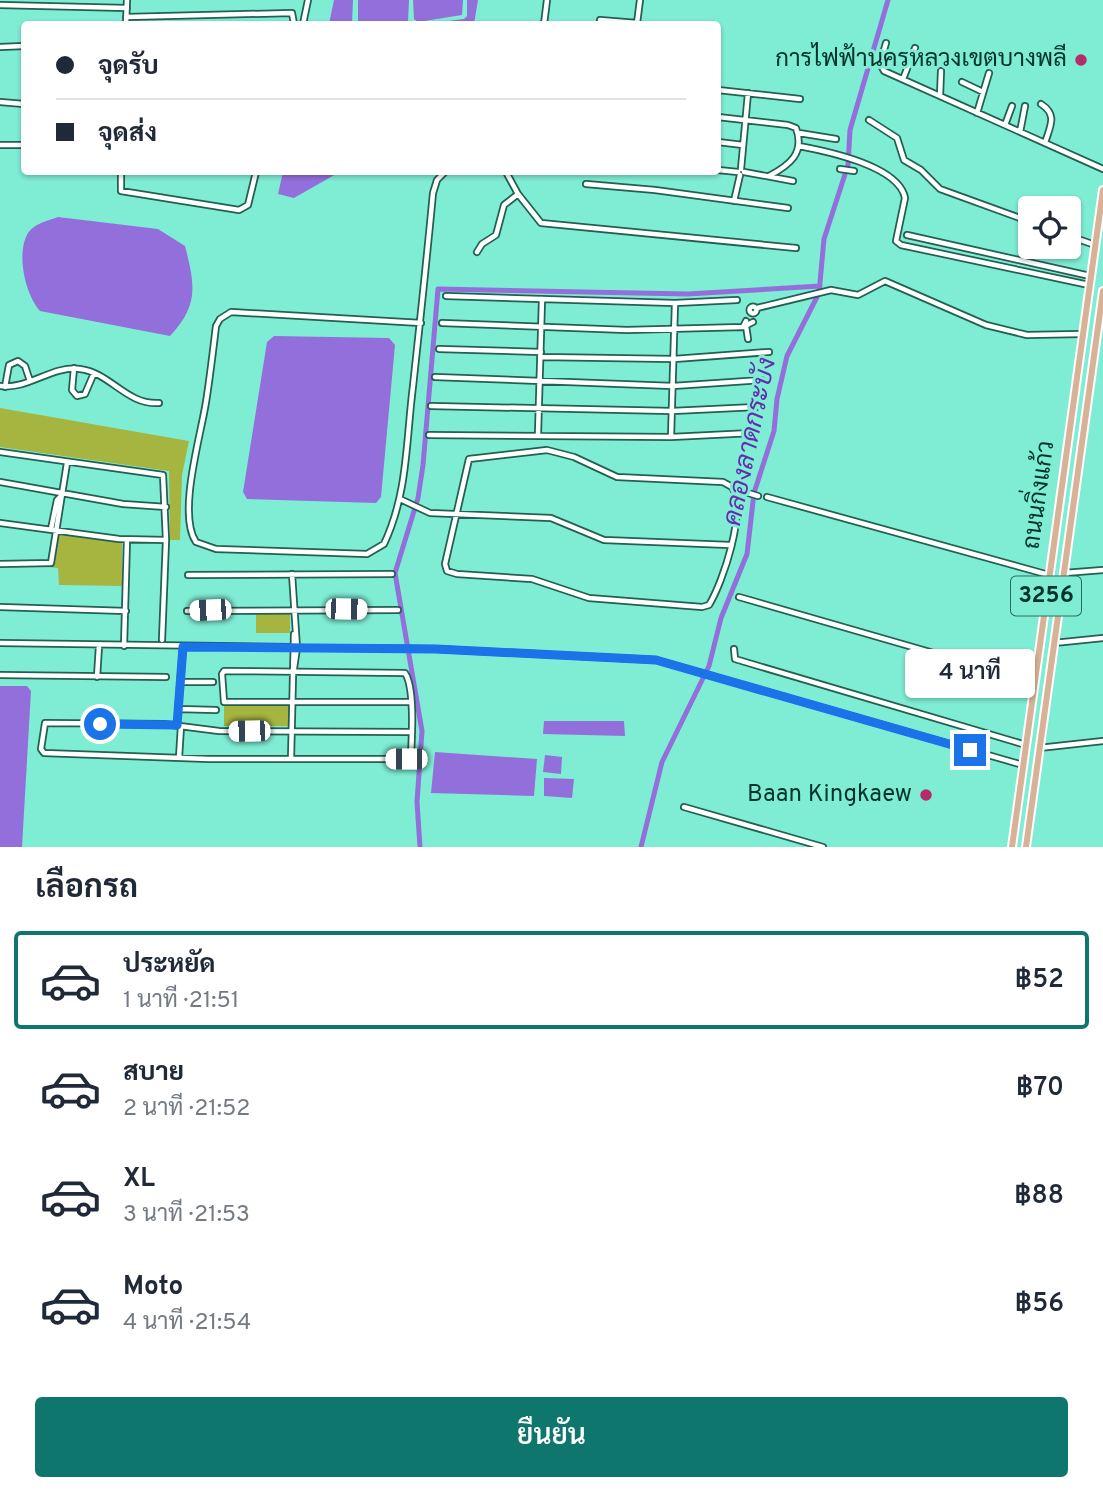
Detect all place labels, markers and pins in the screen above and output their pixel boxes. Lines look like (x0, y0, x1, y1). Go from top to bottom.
place label: การไฟฟ้านครหลวงเขตบางพลี (775, 42, 1067, 75)
marker: การไฟฟ้านครหลวงเขตบางพลี (1073, 52, 1089, 68)
place label: Baan Kingkaew (747, 780, 912, 810)
marker: Baan Kingkaew (918, 787, 934, 803)

